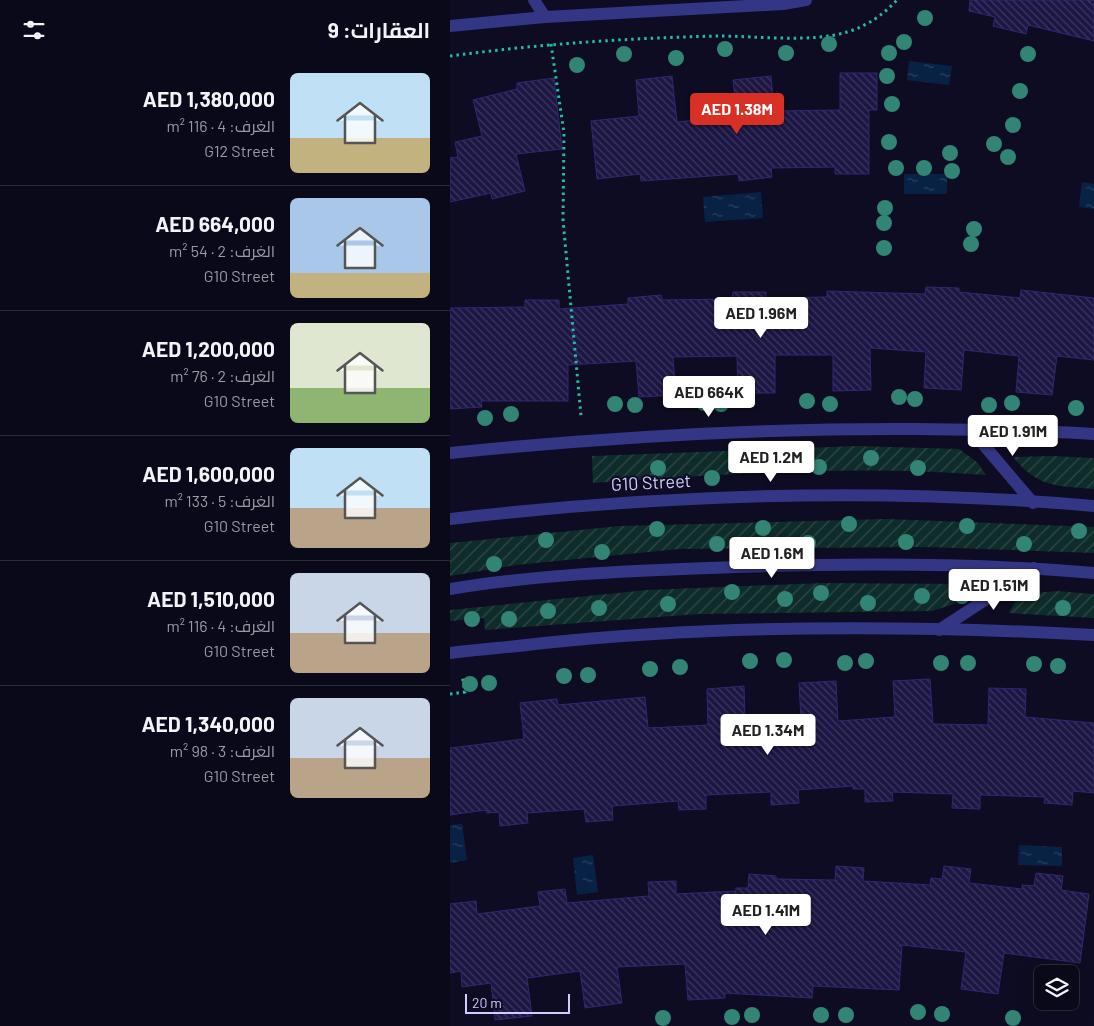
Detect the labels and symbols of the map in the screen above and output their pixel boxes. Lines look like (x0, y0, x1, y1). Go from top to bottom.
pin: AED 1.38M (680, 92, 794, 135)
pin: AED 1.96M (704, 296, 818, 339)
pin: AED 664K (657, 376, 761, 418)
pin: AED 1.91M (956, 414, 1070, 457)
pin: AED 1.2M (719, 440, 823, 483)
street label: G10 Street (610, 469, 692, 495)
pin: AED 1.6M (720, 536, 824, 579)
pin: AED 1.51M (937, 568, 1051, 611)
pin: AED 1.34M (711, 714, 825, 756)
pin: AED 1.41M (709, 894, 823, 936)
scale bar (465, 991, 570, 1014)

